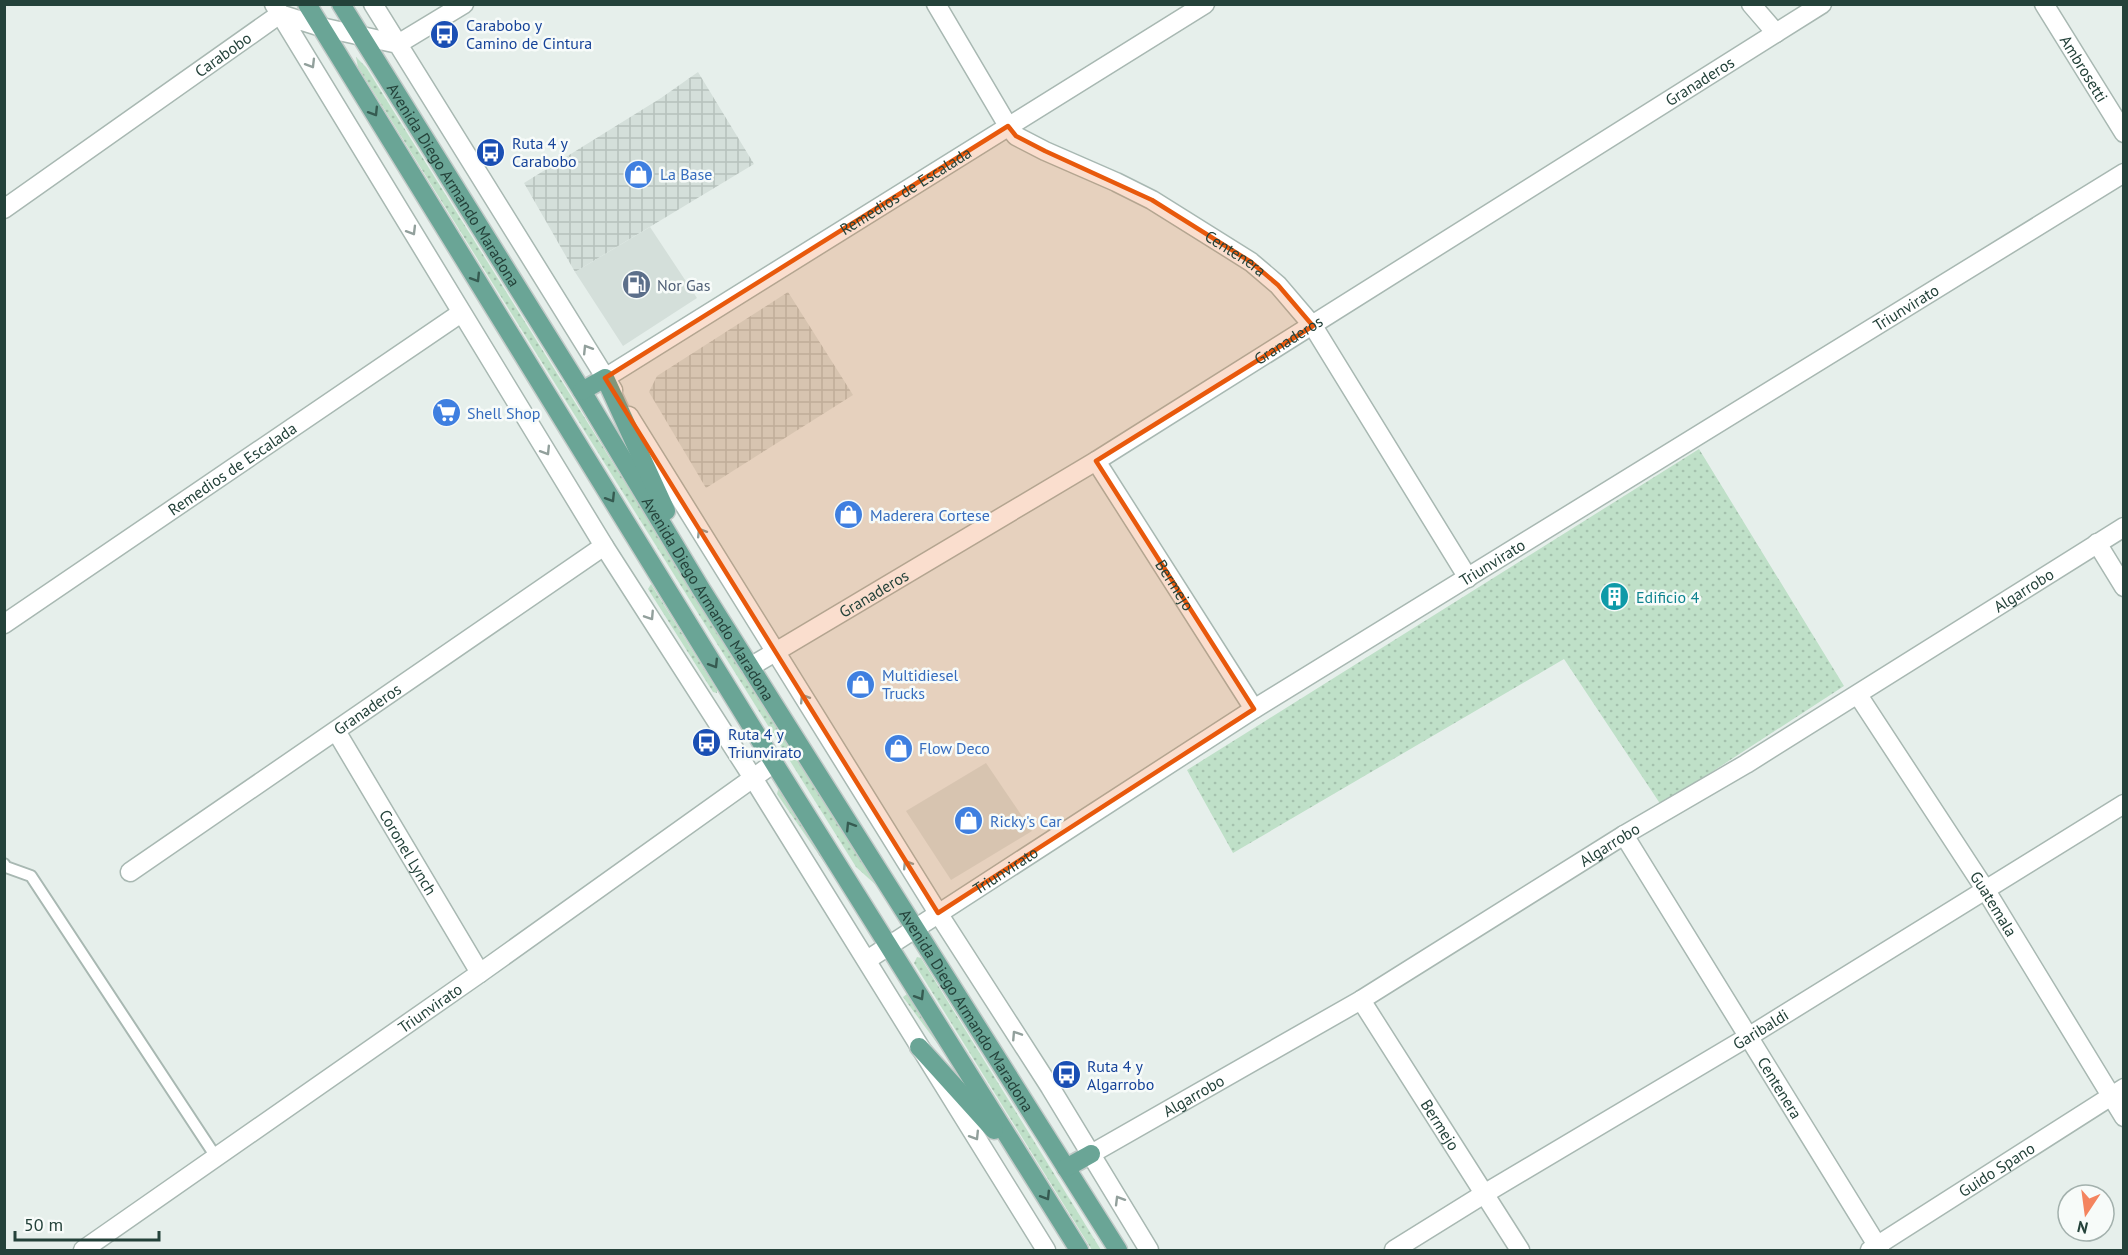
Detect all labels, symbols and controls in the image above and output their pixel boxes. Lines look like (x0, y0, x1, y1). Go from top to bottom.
place label: Carabobo y Camino de Cintura (466, 15, 592, 53)
bus stop icon: Carabobo y Camino de Cintura (429, 18, 461, 50)
street label: Carabobo (191, 28, 255, 81)
street label: Ambrosetti (2056, 31, 2112, 106)
street label: Granaderos (1662, 52, 1738, 110)
one-way arrow (303, 58, 315, 68)
street label: Avenida Diego Armando Maradona (383, 79, 524, 290)
one-way arrow (366, 106, 378, 116)
place label: Ruta 4 y Carabobo (512, 133, 577, 171)
bus stop icon: Ruta 4 y Carabobo (475, 136, 507, 168)
street label: Remedios de Escalada (836, 142, 975, 239)
shop icon: La Base (623, 158, 655, 190)
place label: La Base (660, 164, 712, 184)
one-way arrow (404, 225, 416, 235)
street label: Centenera (1201, 226, 1270, 281)
fuel station icon: Nor Gas (620, 269, 652, 301)
one-way arrow (469, 271, 480, 282)
place label: Nor Gas (657, 275, 711, 295)
street label: Triunvirato (1869, 280, 1943, 335)
street label: Granaderos (1250, 311, 1327, 369)
one-way arrow (583, 345, 595, 355)
supermarket icon: Shell Shop (430, 397, 462, 429)
place label: Shell Shop (467, 403, 540, 423)
street label: Remedios de Escalada (164, 418, 300, 520)
one-way arrow (539, 445, 551, 455)
one-way arrow (604, 492, 616, 502)
street label: Avenida Diego Armando Maradona (638, 493, 779, 704)
shop icon: Maderera Cortese (833, 499, 865, 531)
place label: Maderera Cortese (870, 505, 990, 525)
one-way arrow (698, 528, 709, 539)
street label: Triunvirato (1456, 534, 1529, 590)
street label: Bermejo (1151, 556, 1199, 614)
street label: Algarrobo (1990, 564, 2057, 616)
street label: Granaderos (835, 565, 912, 622)
building icon: Edificio 4 (1599, 581, 1631, 613)
place label: Edificio 4 (1636, 587, 1699, 607)
one-way arrow (642, 610, 653, 621)
one-way arrow (706, 658, 718, 668)
place label: Multidiesel Trucks (882, 665, 959, 703)
shop icon: Multidiesel Trucks (845, 668, 877, 700)
street label: Granaderos (330, 678, 405, 739)
one-way arrow (800, 694, 812, 704)
place label: Ruta 4 y Triunvirato (728, 724, 802, 762)
bus stop icon: Ruta 4 y Triunvirato (691, 727, 723, 759)
shop icon: Flow Deco (882, 732, 914, 764)
place label: Flow Deco (919, 738, 990, 758)
shop icon: Ricky's Car (953, 805, 985, 837)
street label: Coronel Lynch (375, 806, 441, 899)
place label: Ricky's Car (990, 811, 1062, 831)
street label: Algarrobo (1576, 818, 1643, 871)
one-way arrow (846, 822, 858, 832)
street label: Triunvirato (969, 842, 1042, 899)
one-way arrow (904, 859, 915, 870)
street label: Guatemala (1966, 867, 2022, 940)
street label: Avenida Diego Armando Maradona (895, 905, 1038, 1115)
street label: Triunvirato (394, 979, 466, 1037)
one-way arrow (913, 989, 924, 1000)
street label: Garibaldi (1729, 1004, 1792, 1054)
one-way arrow (1012, 1031, 1024, 1041)
street label: Centenera (1753, 1053, 1807, 1122)
place label: Ruta 4 y Algarrobo (1087, 1056, 1154, 1094)
bus stop icon: Ruta 4 y Algarrobo (1050, 1059, 1082, 1091)
street label: Algarrobo (1159, 1070, 1228, 1121)
street label: Bermejo (1417, 1095, 1464, 1154)
one-way arrow (967, 1129, 978, 1140)
street label: Guido Spano (1955, 1138, 2038, 1201)
north arrow (2056, 1183, 2116, 1243)
one-way arrow (1038, 1190, 1049, 1201)
one-way arrow (1116, 1196, 1127, 1207)
scale bar (15, 1204, 159, 1242)
text: 50 m (24, 1213, 63, 1236)
text: N (2075, 1217, 2090, 1239)

